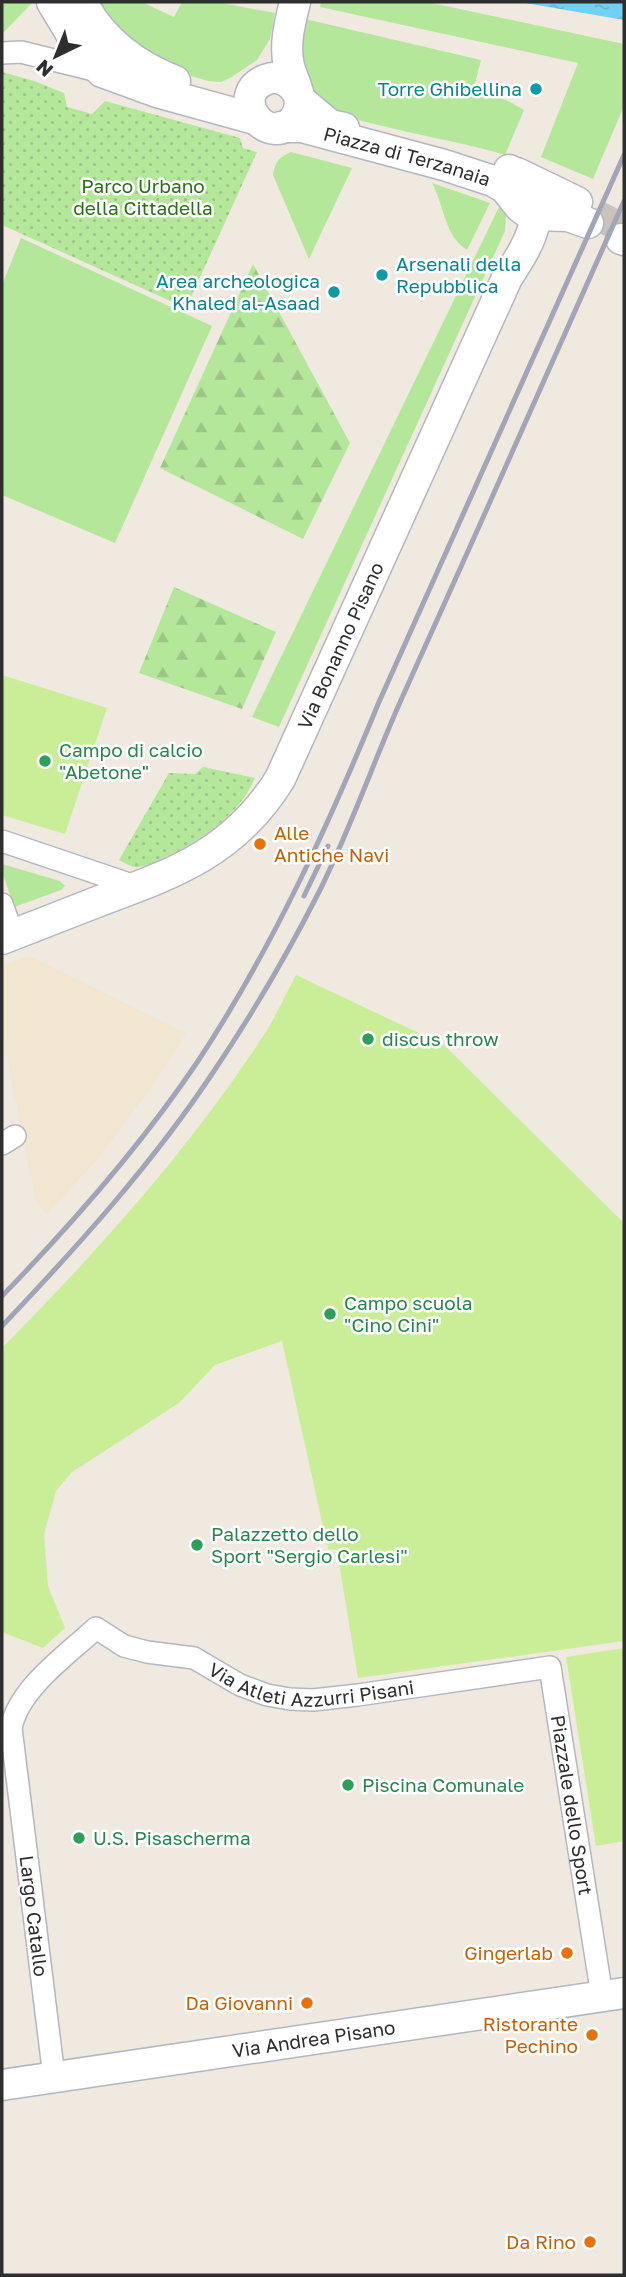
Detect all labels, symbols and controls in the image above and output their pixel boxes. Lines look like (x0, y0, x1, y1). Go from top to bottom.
north arrow (21, 21, 91, 91)
text: N (31, 55, 57, 82)
place label: Torre Ghibellina (378, 77, 522, 100)
marker: Torre Ghibellina (528, 81, 544, 97)
street label: Piazza di Terzanaia (321, 121, 494, 190)
park label: Parco Urbano della Cittadella (73, 174, 213, 219)
place label: Arsenali della Repubblica (396, 252, 521, 297)
marker: Arsenali della Repubblica (374, 267, 390, 283)
place label: Area archeologica Khaled al-Asaad (156, 269, 320, 314)
marker: Area archeologica Khaled al-Asaad (326, 284, 342, 300)
street label: Via Bonanno Pisano (292, 558, 388, 733)
place label: Campo di calcio "Abetone" (59, 738, 203, 783)
marker: Campo di calcio "Abetone" (37, 753, 53, 769)
place label: Alle Antiche Navi (274, 821, 389, 866)
marker: Alle Antiche Navi (252, 836, 268, 852)
place label: discus throw (382, 1027, 499, 1050)
marker: discus throw (360, 1031, 376, 1047)
place label: Campo scuola "Cino Cini" (344, 1291, 472, 1336)
marker: Campo scuola "Cino Cini" (322, 1306, 338, 1322)
place label: Palazzetto dello Sport "Sergio Carlesi" (211, 1522, 408, 1567)
marker: Palazzetto dello Sport "Sergio Carlesi" (189, 1537, 205, 1553)
street label: Via Atleti Azzurri Pisani (205, 1657, 415, 1711)
street label: Piazzale dello Sport (547, 1713, 598, 1897)
place label: Piscina Comunale (362, 1773, 524, 1796)
marker: Piscina Comunale (340, 1777, 356, 1793)
place label: U.S. Pisascherma (93, 1826, 251, 1849)
marker: U.S. Pisascherma (71, 1830, 87, 1846)
street label: Largo Catallo (16, 1854, 53, 1978)
place label: Gingerlab (464, 1941, 553, 1964)
marker: Gingerlab (559, 1945, 575, 1961)
place label: Da Giovanni (185, 1991, 293, 2014)
marker: Da Giovanni (299, 1995, 315, 2011)
place label: Ristorante Pechino (483, 2012, 578, 2057)
street label: Via Andrea Pisano (230, 2015, 397, 2062)
marker: Ristorante Pechino (584, 2027, 600, 2043)
place label: Da Rino (506, 2230, 576, 2253)
marker: Da Rino (582, 2234, 598, 2250)

